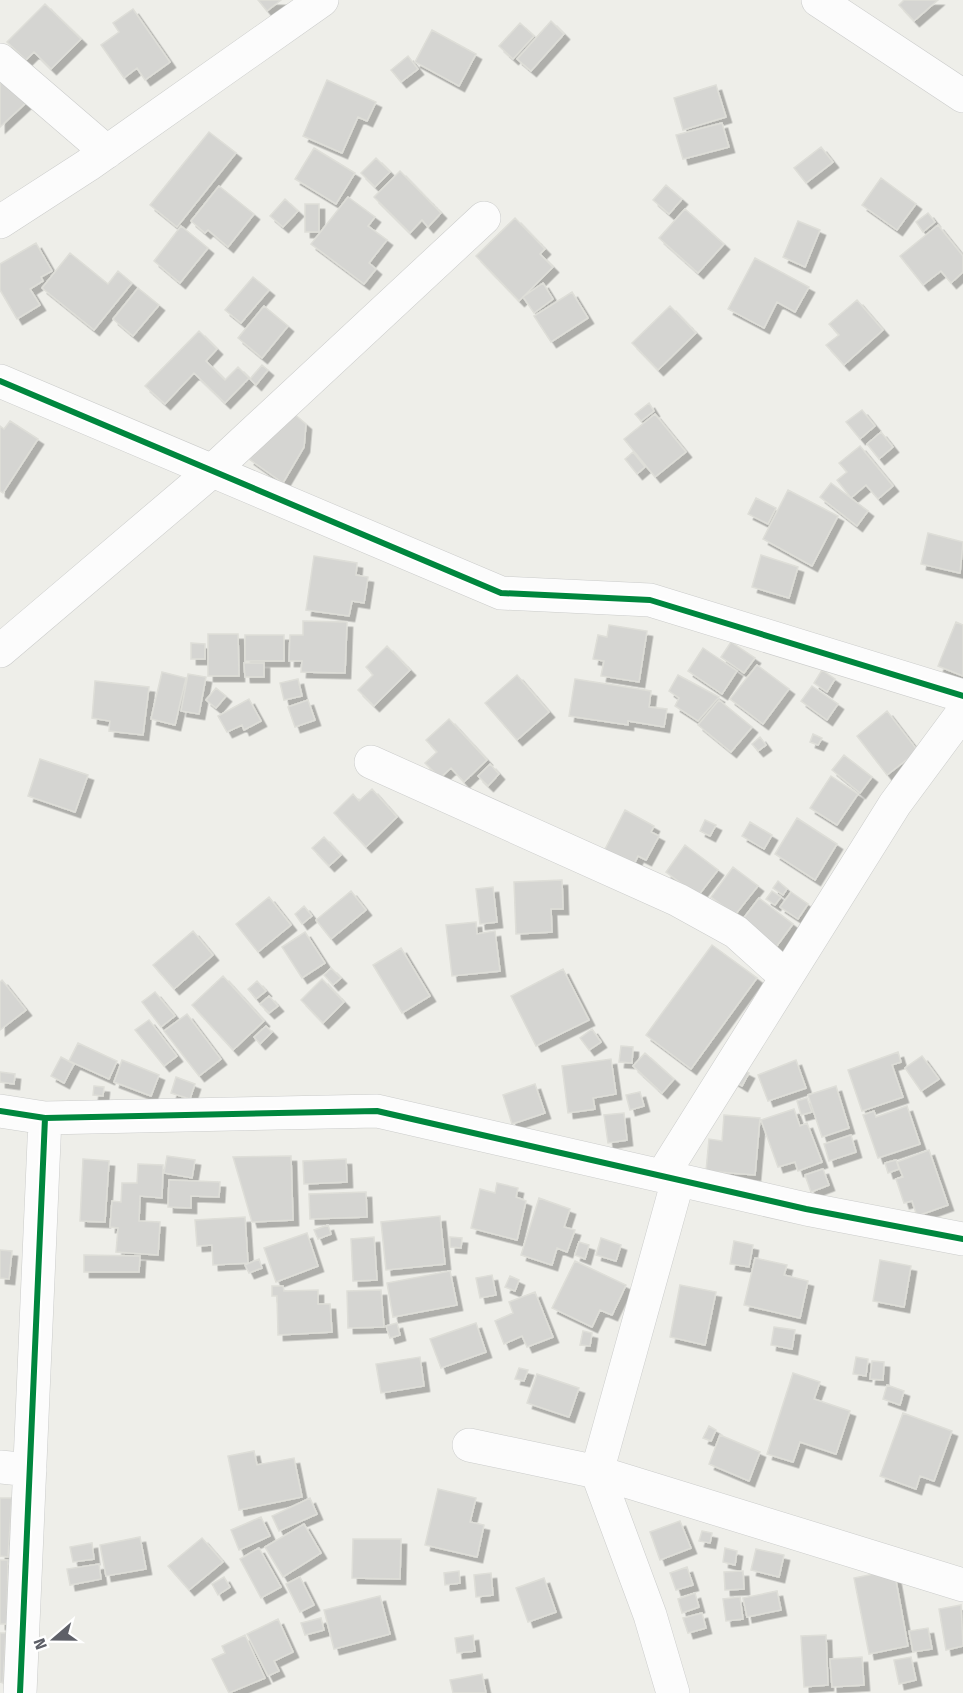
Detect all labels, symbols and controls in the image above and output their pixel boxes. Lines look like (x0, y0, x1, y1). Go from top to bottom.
north arrow (24, 1609, 84, 1669)
text: N (30, 1636, 51, 1652)

